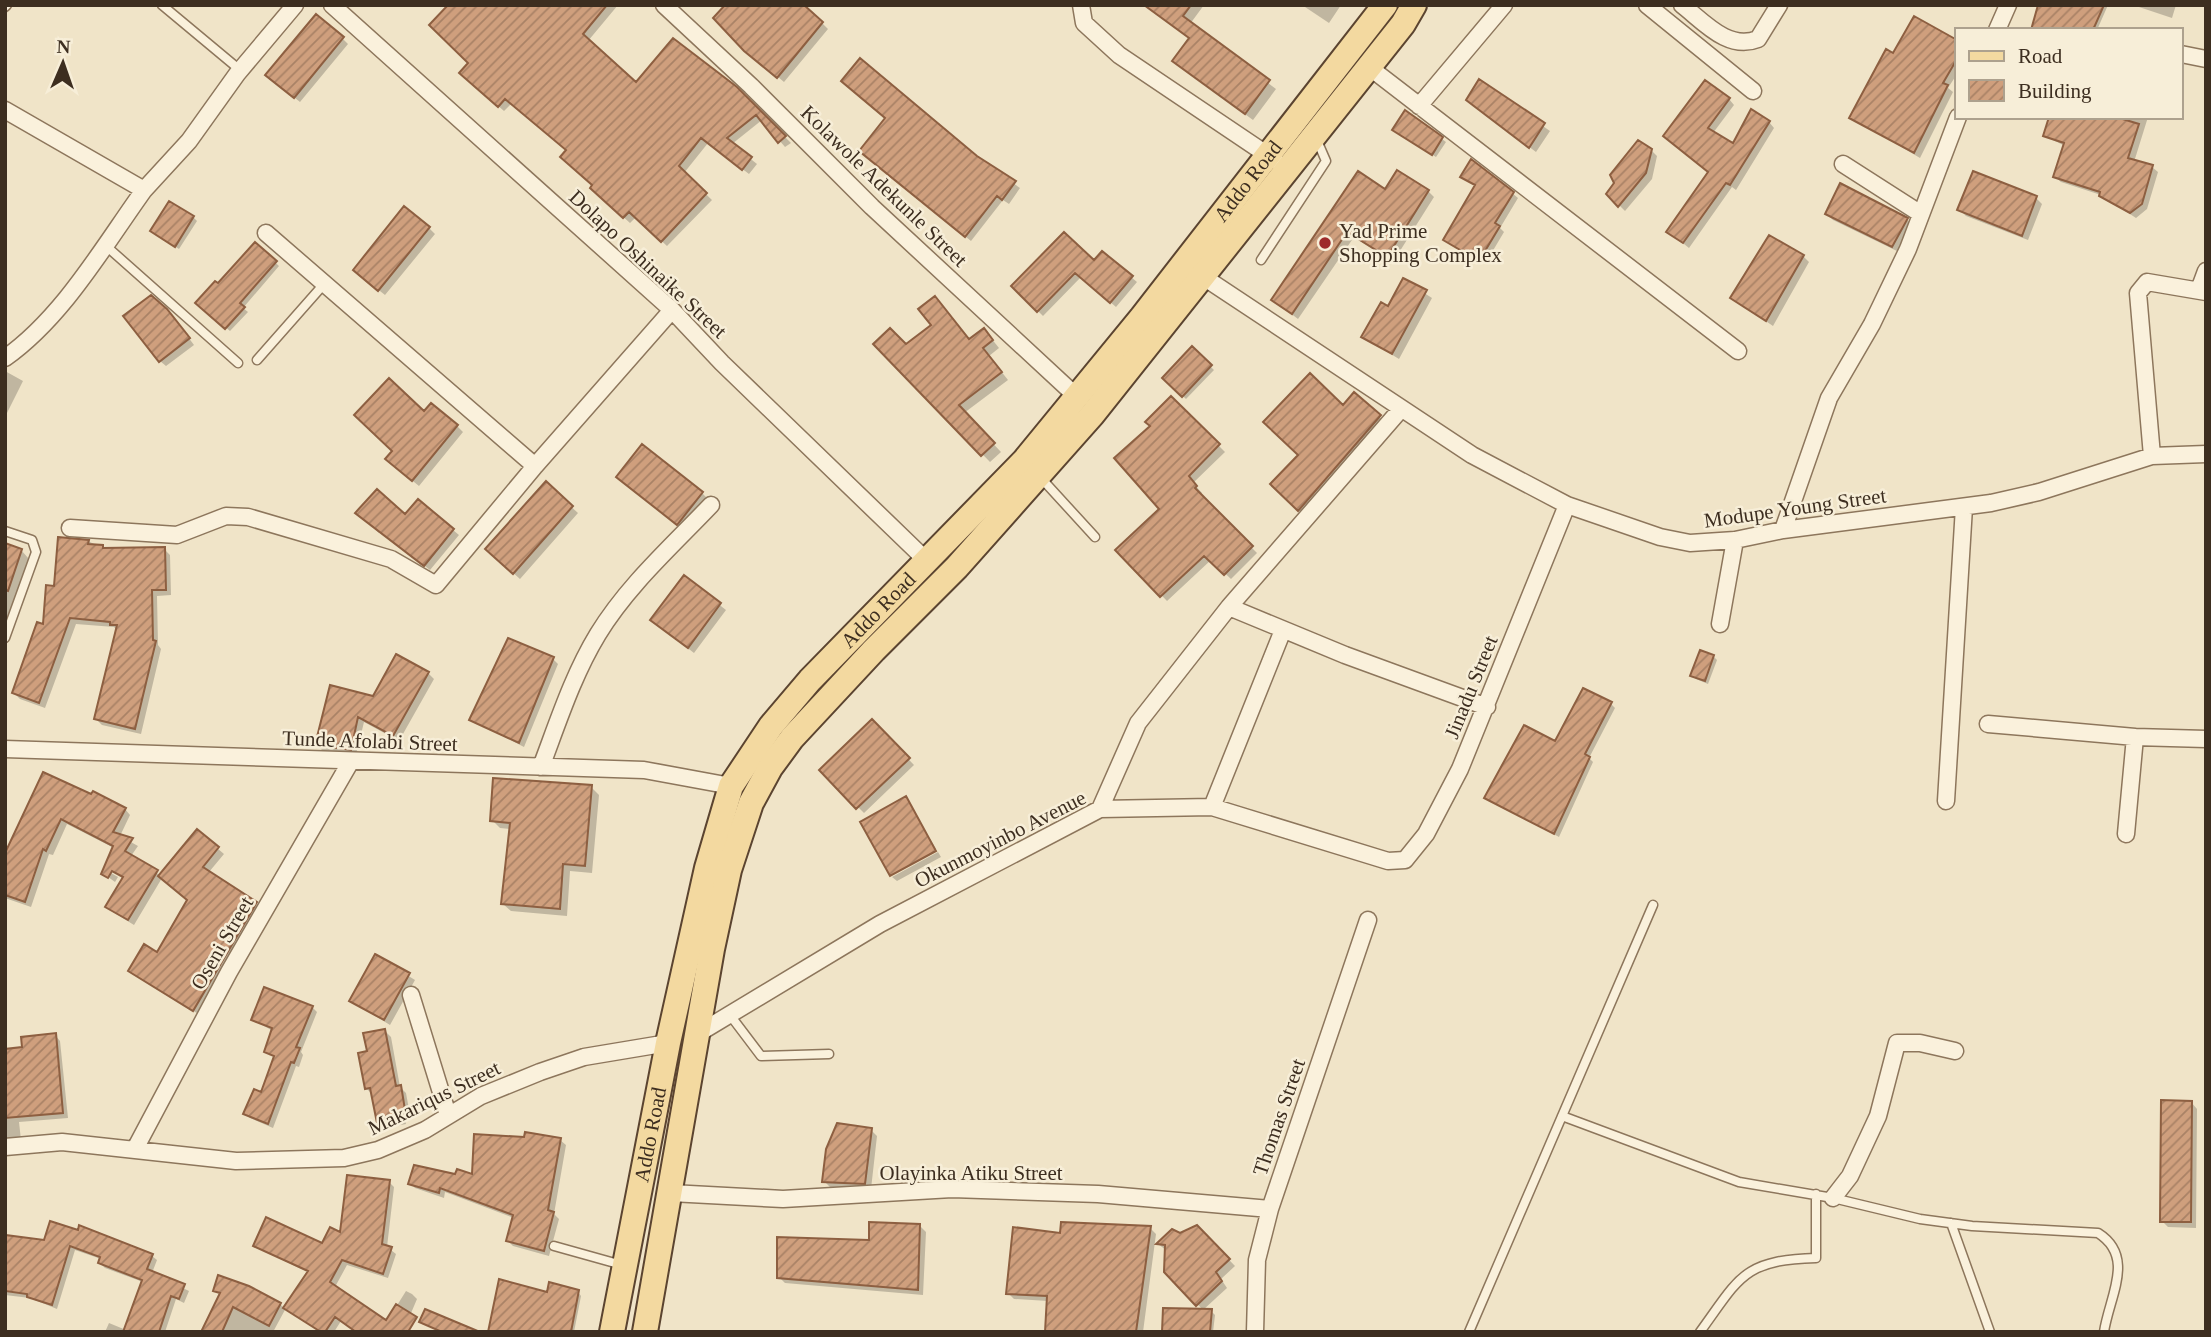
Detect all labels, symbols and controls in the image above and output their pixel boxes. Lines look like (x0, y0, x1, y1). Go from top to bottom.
north arrow (28, 28, 98, 98)
legend (1955, 28, 2183, 119)
text: N (56, 36, 71, 57)
text: Road (2018, 44, 2063, 68)
text: Building (2018, 79, 2092, 103)
street label: Kolawole Adekunle Street (796, 100, 972, 272)
street label: Addo Road (1209, 135, 1287, 227)
street label: Dolapo Oshinaike Street (564, 185, 732, 343)
place label: Yad Prime Shopping Complex (1339, 219, 1502, 267)
marker: Yad Prime Shopping Complex (1317, 235, 1333, 251)
street label: Modupe Young Street (1702, 483, 1888, 533)
street label: Addo Road (836, 567, 921, 653)
street label: Jinadu Street (1439, 632, 1503, 742)
street label: Tunde Afolabi Street (282, 726, 458, 756)
street label: Okunmoyinbo Avenue (910, 785, 1090, 893)
street label: Oseni Street (186, 892, 258, 994)
street label: Thomas Street (1248, 1055, 1310, 1179)
street label: Makariqus Street (364, 1056, 504, 1140)
street label: Addo Road (629, 1085, 671, 1184)
street label: Olayinka Atiku Street (879, 1161, 1063, 1185)

